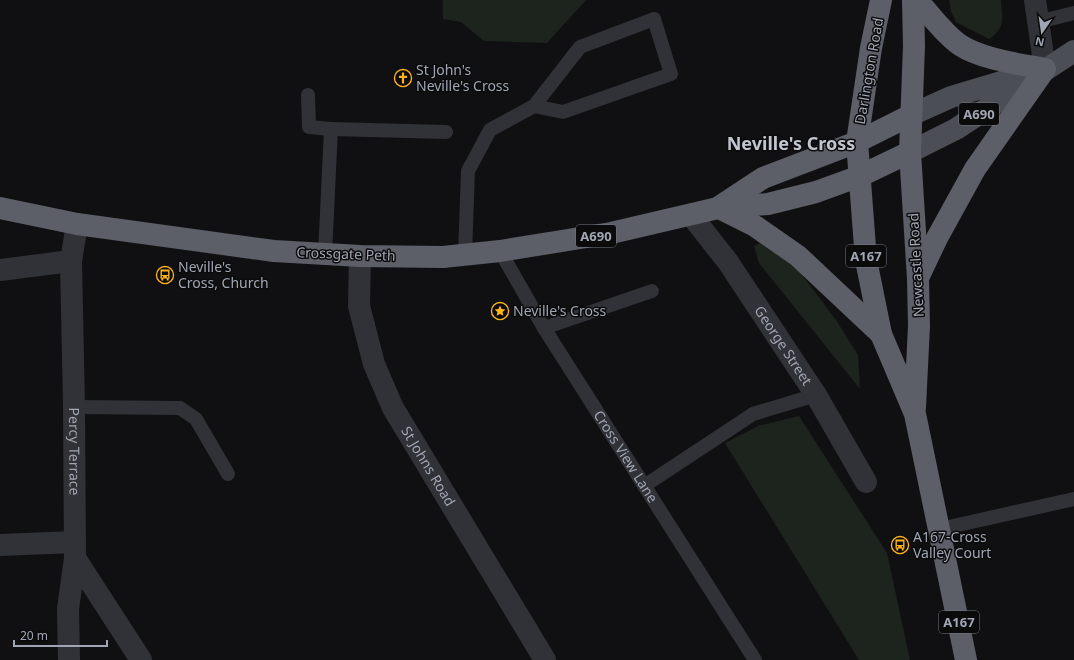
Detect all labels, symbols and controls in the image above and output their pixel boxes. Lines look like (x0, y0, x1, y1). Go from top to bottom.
north arrow (1022, 12, 1062, 52)
street label: Darlington Road (850, 16, 887, 126)
text: N (1034, 34, 1046, 51)
place label: St John's Neville's Cross (416, 60, 510, 95)
church icon: St John's Neville's Cross (393, 68, 413, 88)
road number: A690 (959, 103, 999, 125)
district label: Neville's Cross (727, 131, 855, 155)
street label: Newcastle Road (903, 212, 928, 318)
road number: A690 (576, 225, 616, 247)
street label: Crossgate Peth (296, 242, 396, 265)
road number: A167 (846, 245, 886, 267)
place label: Neville's Cross, Church (178, 257, 269, 292)
bus stop icon: Neville's Cross, Church (155, 265, 175, 285)
place icon: Neville's Cross (490, 301, 510, 321)
place label: Neville's Cross (513, 301, 607, 320)
street label: George Street (751, 302, 817, 389)
street label: Cross View Lane (590, 406, 663, 506)
street label: Percy Terrace (65, 407, 85, 496)
street label: St Johns Road (397, 423, 460, 510)
place label: A167-Cross Valley Court (913, 527, 991, 562)
bus stop icon: A167-Cross Valley Court (890, 535, 910, 555)
road number: A167 (939, 611, 979, 633)
scale bar (14, 622, 107, 648)
text: 20 m (20, 627, 48, 644)

